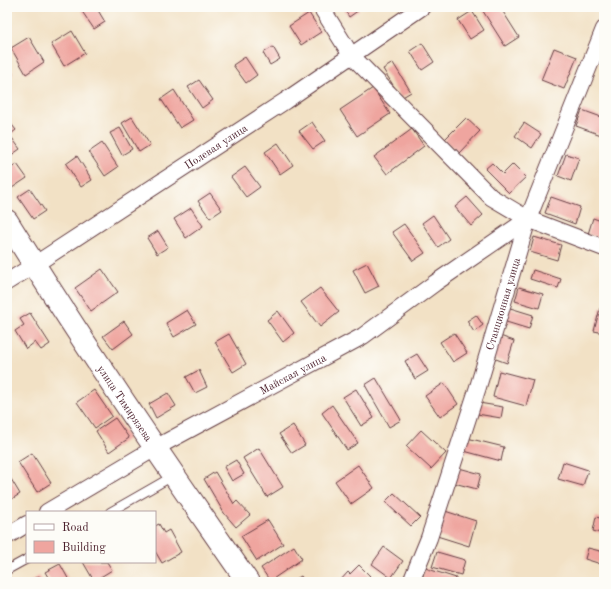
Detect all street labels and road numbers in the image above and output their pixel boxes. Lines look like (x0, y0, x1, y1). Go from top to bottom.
street label: Полевая улица (183, 123, 250, 172)
street label: Станционная улица (485, 256, 523, 352)
street label: Майская улица (259, 353, 329, 397)
street label: улица Тимирязева (94, 364, 154, 444)

